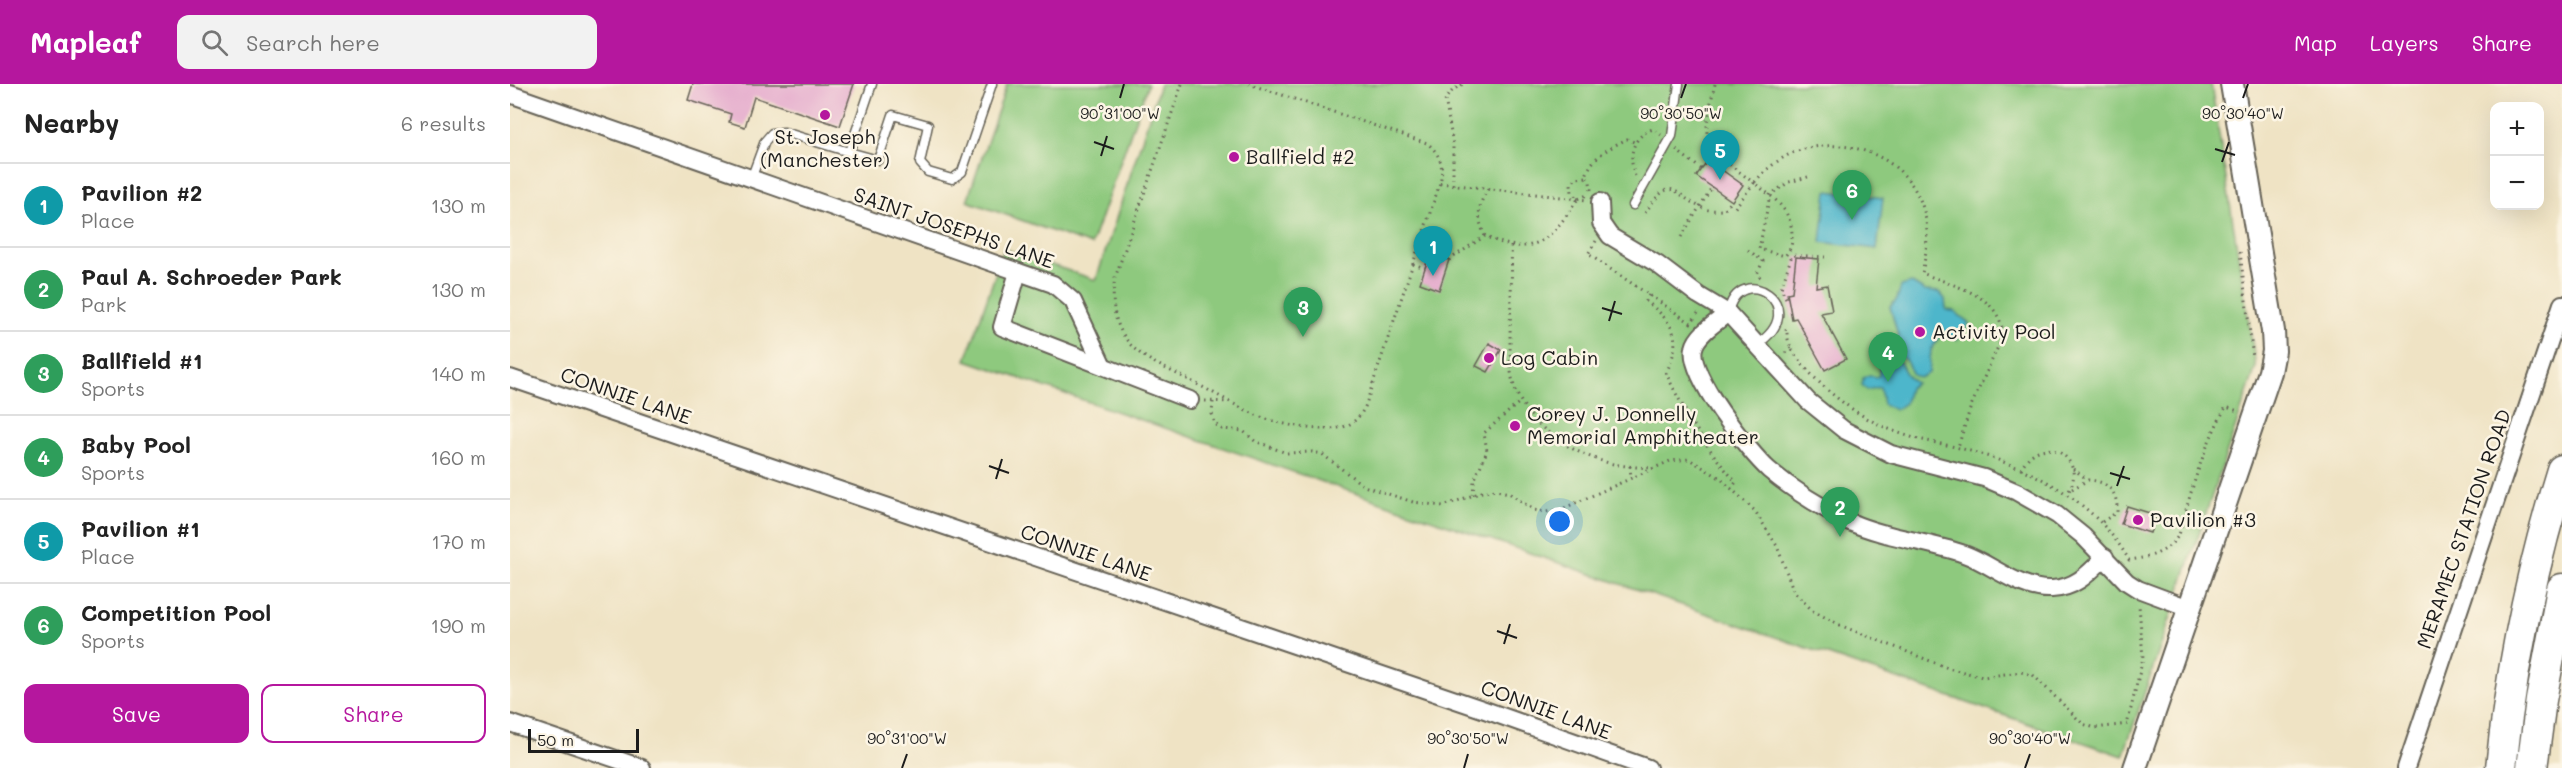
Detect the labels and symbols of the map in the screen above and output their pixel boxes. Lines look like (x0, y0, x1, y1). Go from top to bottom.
text: 90°31'00"W (1080, 103, 1160, 123)
text: 90°30'50"W (1640, 103, 1722, 123)
text: 90°30'40"W (2202, 103, 2284, 123)
marker: St. Joseph (Manchester) (818, 108, 832, 122)
place label: St. Joseph (Manchester) (760, 123, 890, 172)
pin: 5 (1700, 130, 1740, 180)
place label: Ballfield #2 (1246, 143, 1355, 169)
marker: Ballfield #2 (1227, 150, 1241, 164)
pin: 6 (1832, 170, 1872, 220)
street label: SAINT JOSEPHS LANE (851, 181, 1058, 274)
pin: 1 (1414, 226, 1452, 276)
pin: 3 (1284, 288, 1322, 337)
place label: Activity Pool (1932, 318, 2056, 344)
marker: Activity Pool (1913, 325, 1927, 339)
pin: 4 (1868, 332, 1908, 382)
place label: Log Cabin (1501, 344, 1598, 370)
marker: Log Cabin (1482, 351, 1496, 365)
street label: CONNIE LANE (557, 360, 695, 430)
place label: Corey J. Donnelly Memorial Amphitheater (1527, 400, 1759, 449)
street label: MERAMEC STATION ROAD (2410, 406, 2516, 652)
marker: Corey J. Donnelly Memorial Amphitheater (1508, 419, 1522, 433)
pin: 2 (1820, 488, 1860, 537)
place label: Pavilion #3 (2150, 506, 2256, 532)
your location (1545, 507, 1574, 536)
marker: Pavilion #3 (2131, 513, 2145, 527)
street label: CONNIE LANE (1017, 517, 1155, 587)
street label: CONNIE LANE (1478, 673, 1615, 745)
scale bar (528, 726, 639, 754)
text: 90°31'00"W (867, 728, 947, 748)
text: 90°30'50"W (1427, 728, 1509, 748)
text: 90°30'40"W (1989, 728, 2071, 748)

